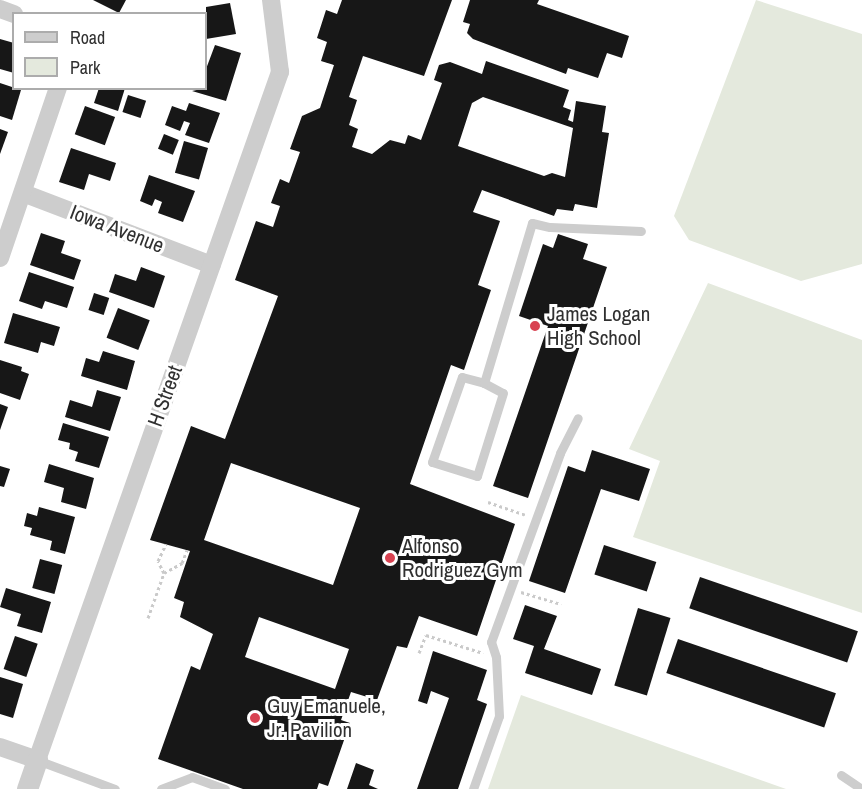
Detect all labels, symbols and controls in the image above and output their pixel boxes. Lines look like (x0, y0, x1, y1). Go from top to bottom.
legend (12, 12, 207, 90)
text: Road (70, 25, 105, 50)
text: Park (70, 55, 100, 80)
street label: Iowa Avenue (66, 199, 168, 259)
place label: James Logan High School (547, 301, 650, 351)
marker: James Logan High School (528, 319, 542, 333)
street label: H Street (142, 362, 188, 430)
place label: Alfonso Rodriguez Gym (402, 533, 523, 583)
marker: Alfonso Rodriguez Gym (383, 551, 397, 565)
place label: Guy Emanuele, Jr. Pavilion (267, 693, 386, 743)
marker: Guy Emanuele, Jr. Pavilion (248, 711, 262, 725)

